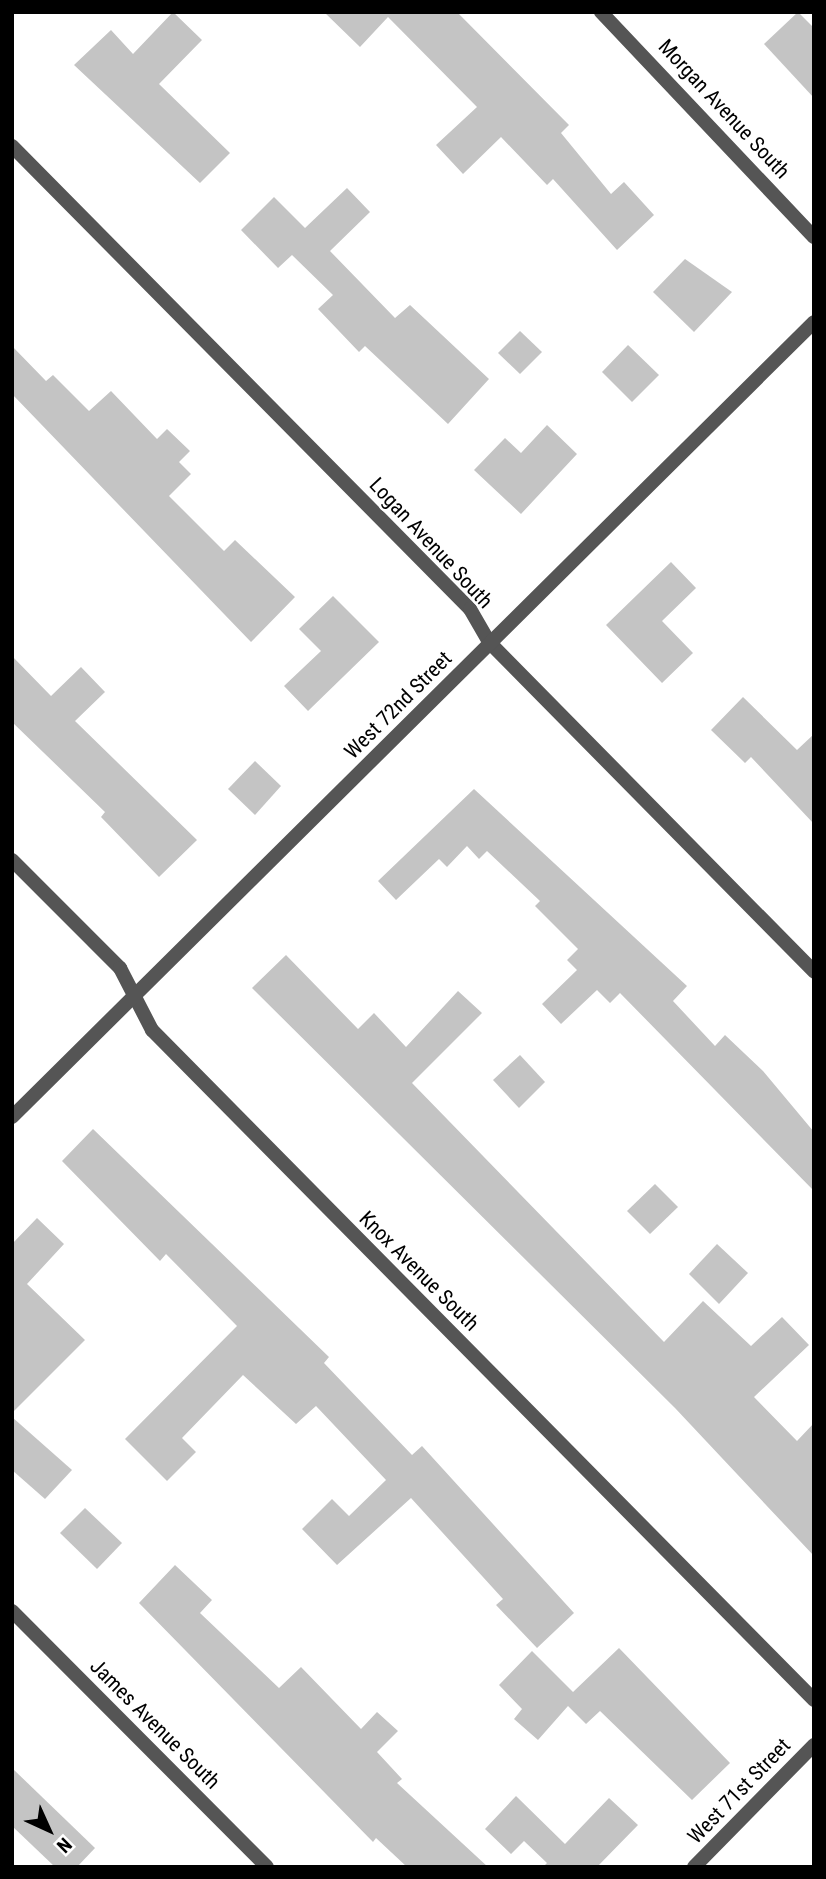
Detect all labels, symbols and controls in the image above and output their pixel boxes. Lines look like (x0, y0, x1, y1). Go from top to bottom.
street label: Morgan Avenue South (653, 34, 795, 184)
street label: Logan Avenue South (364, 473, 498, 613)
street label: West 72nd Street (339, 646, 457, 764)
street label: Knox Avenue South (354, 1206, 484, 1336)
street label: James Avenue South (85, 1654, 225, 1794)
street label: West 71st Street (682, 1733, 796, 1849)
north arrow (14, 1795, 84, 1865)
text: N (52, 1833, 76, 1857)

